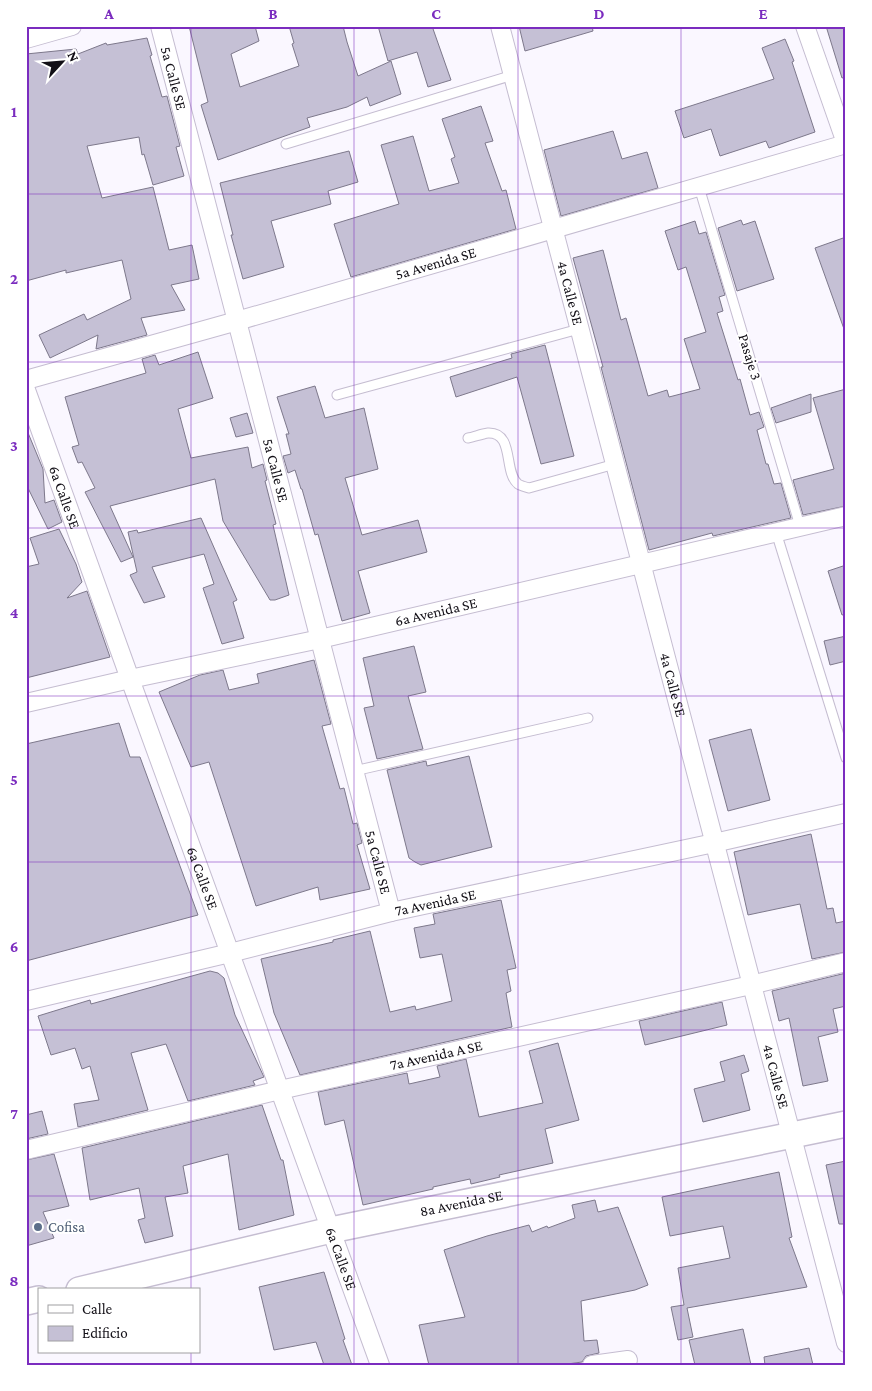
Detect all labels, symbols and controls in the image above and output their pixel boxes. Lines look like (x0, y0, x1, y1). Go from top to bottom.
text: A (103, 5, 114, 22)
text: B (268, 5, 278, 22)
text: C (431, 5, 441, 22)
text: D (593, 5, 605, 22)
text: E (758, 5, 768, 22)
north arrow (38, 38, 88, 88)
street label: 5a Calle SE (158, 45, 190, 112)
text: N (64, 49, 83, 65)
text: 1 (11, 103, 17, 120)
street label: 5a Avenida SE (393, 244, 478, 283)
street label: 4a Calle SE (554, 259, 586, 327)
text: 2 (10, 270, 18, 287)
street label: Pasaje 3 (734, 332, 765, 382)
text: 3 (10, 437, 18, 454)
street label: 5a Calle SE (260, 437, 292, 504)
street label: 6a Calle SE (46, 464, 83, 531)
street label: 6a Avenida SE (393, 595, 479, 629)
text: 4 (10, 604, 19, 621)
street label: 4a Calle SE (657, 651, 689, 718)
text: 5 (10, 771, 18, 788)
street label: 5a Calle SE (362, 829, 394, 896)
street label: 6a Calle SE (184, 844, 221, 912)
street label: 7a Avenida SE (393, 886, 477, 919)
text: 6 (10, 938, 18, 955)
street label: 7a Avenida A SE (389, 1037, 484, 1073)
street label: 4a Calle SE (760, 1043, 792, 1110)
text: 7 (10, 1105, 18, 1122)
street label: 8a Avenida SE (418, 1187, 504, 1220)
place label: Cofisa (48, 1219, 85, 1235)
marker: Cofisa (32, 1221, 44, 1233)
street label: 6a Calle SE (322, 1225, 360, 1292)
text: 8 (9, 1272, 19, 1289)
legend (38, 1288, 200, 1354)
text: Calle (82, 1301, 113, 1317)
text: Edificio (82, 1325, 128, 1341)

